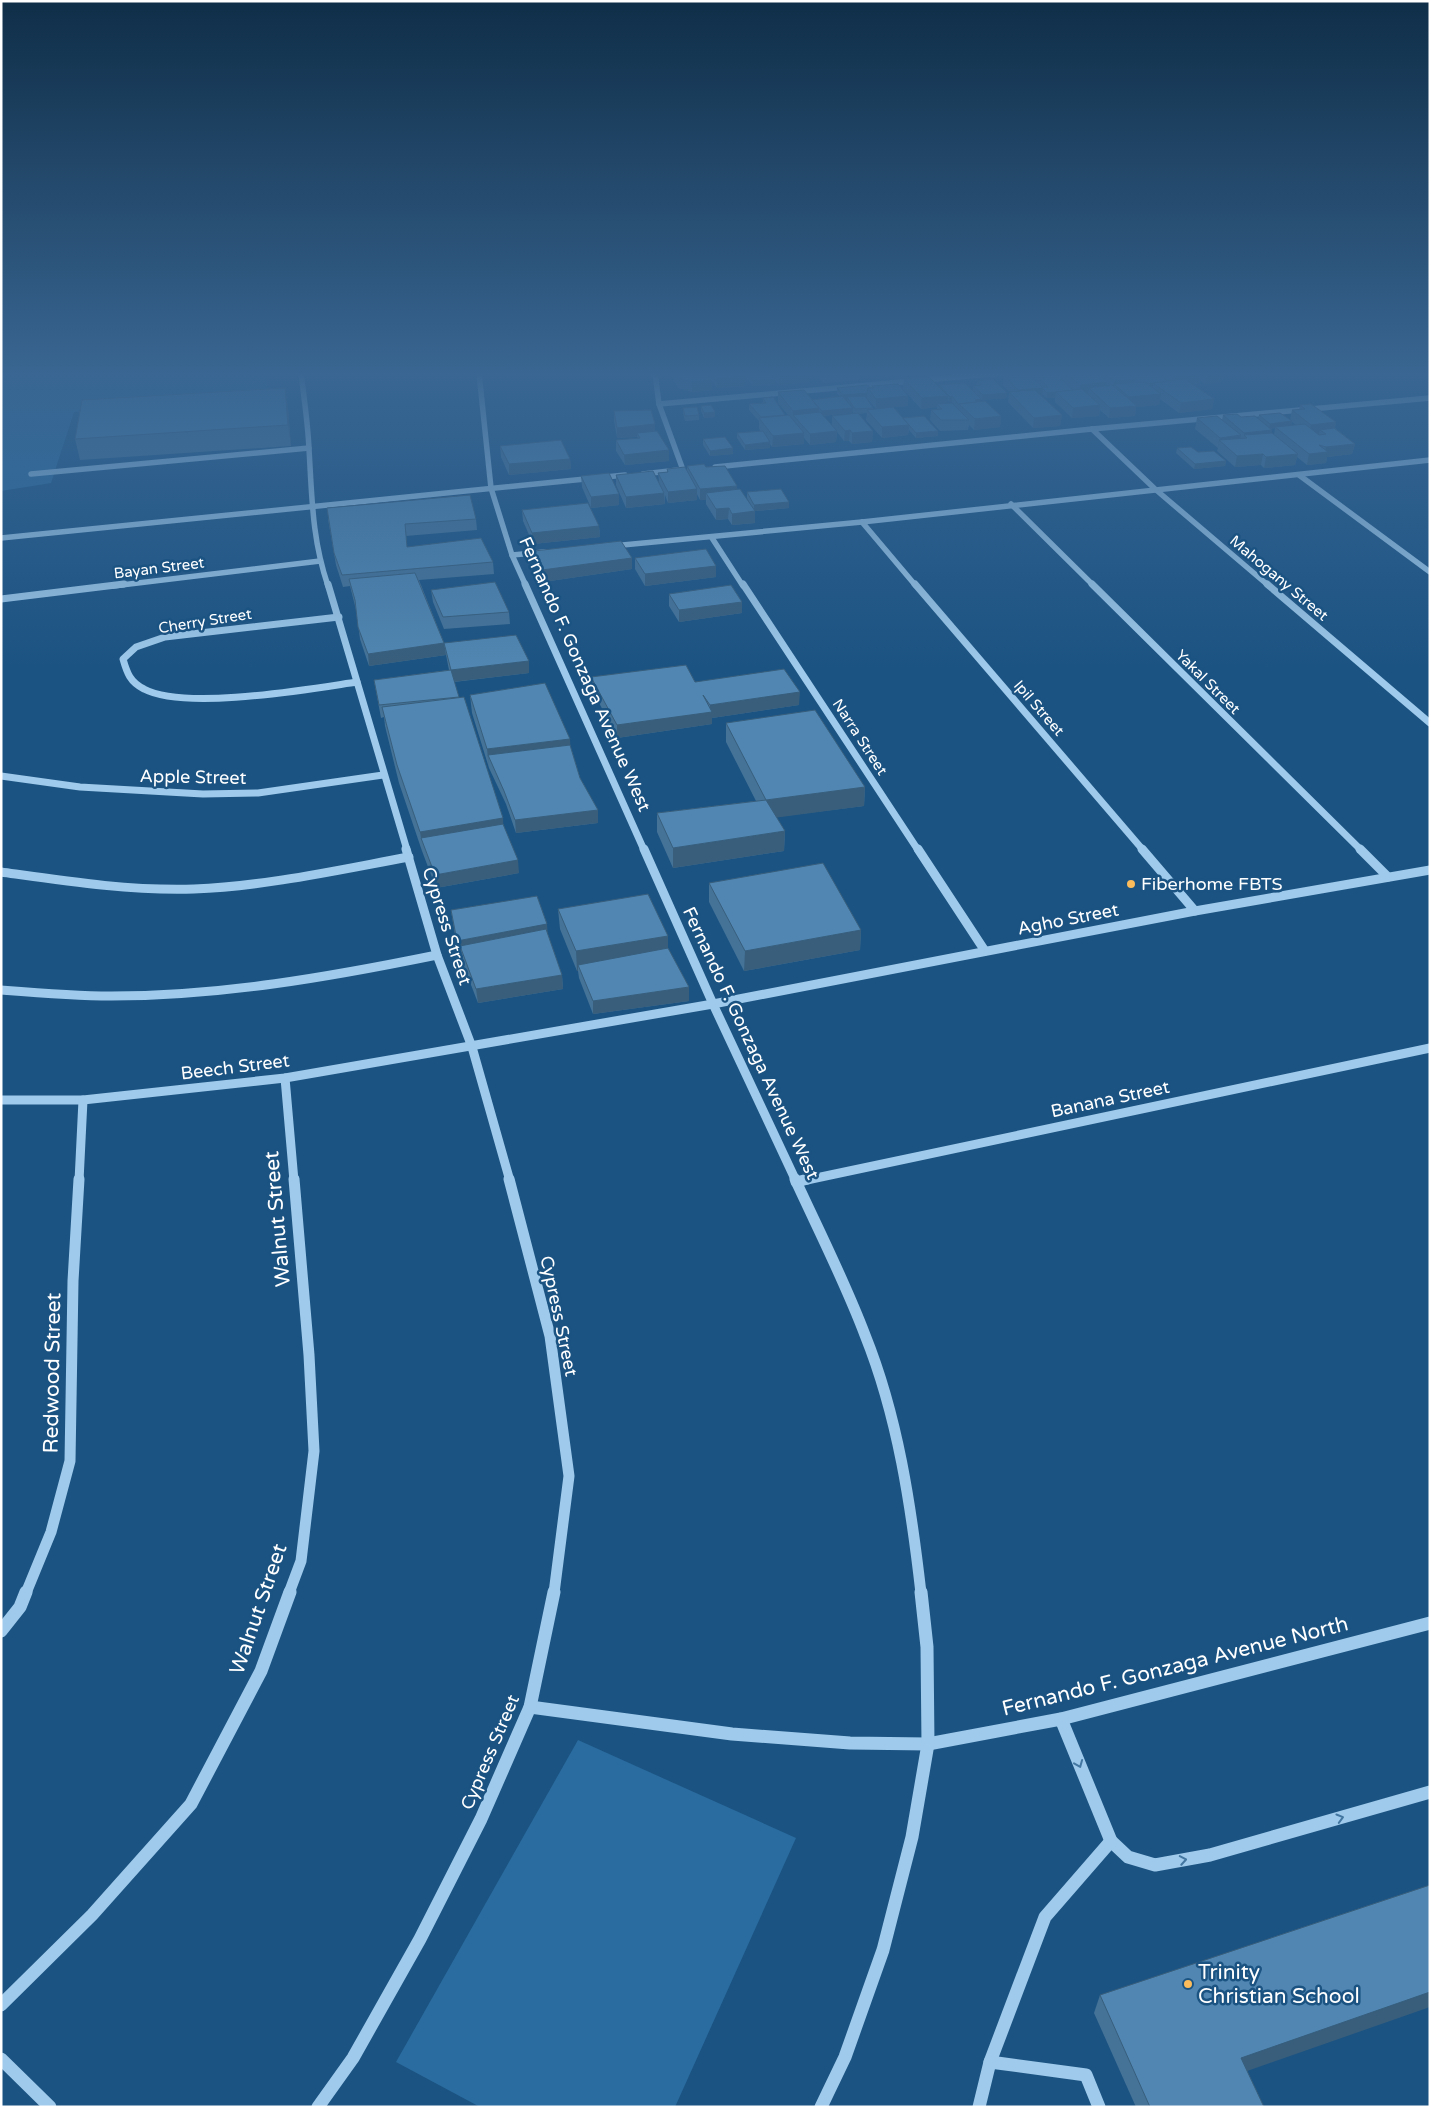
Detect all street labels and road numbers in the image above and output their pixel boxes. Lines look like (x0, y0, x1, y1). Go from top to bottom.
street label: Mahogany Street (1226, 532, 1332, 625)
street label: Fernando F. Gonzaga Avenue West (514, 533, 656, 815)
street label: Bayan Street (113, 553, 206, 582)
street label: Cherry Street (157, 605, 253, 637)
street label: Yakal Street (1172, 646, 1244, 718)
street label: Ipil Street (1010, 676, 1068, 740)
street label: Narra Street (829, 696, 891, 779)
street label: Apple Street (139, 765, 247, 789)
street label: Cypress Street (418, 864, 476, 988)
street label: Agho Street (1016, 898, 1121, 940)
street label: Fernando F. Gonzaga Avenue West (678, 903, 824, 1183)
street label: Beech Street (179, 1049, 291, 1085)
street label: Banana Street (1049, 1076, 1172, 1122)
street label: Walnut Street (259, 1150, 296, 1288)
street label: Cypress Street (535, 1254, 583, 1378)
street label: Redwood Street (39, 1292, 66, 1454)
street label: Walnut Street (224, 1541, 292, 1678)
street label: Fernando F. Gonzaga Avenue North (999, 1611, 1351, 1722)
street label: Cypress Street (456, 1691, 524, 1813)

